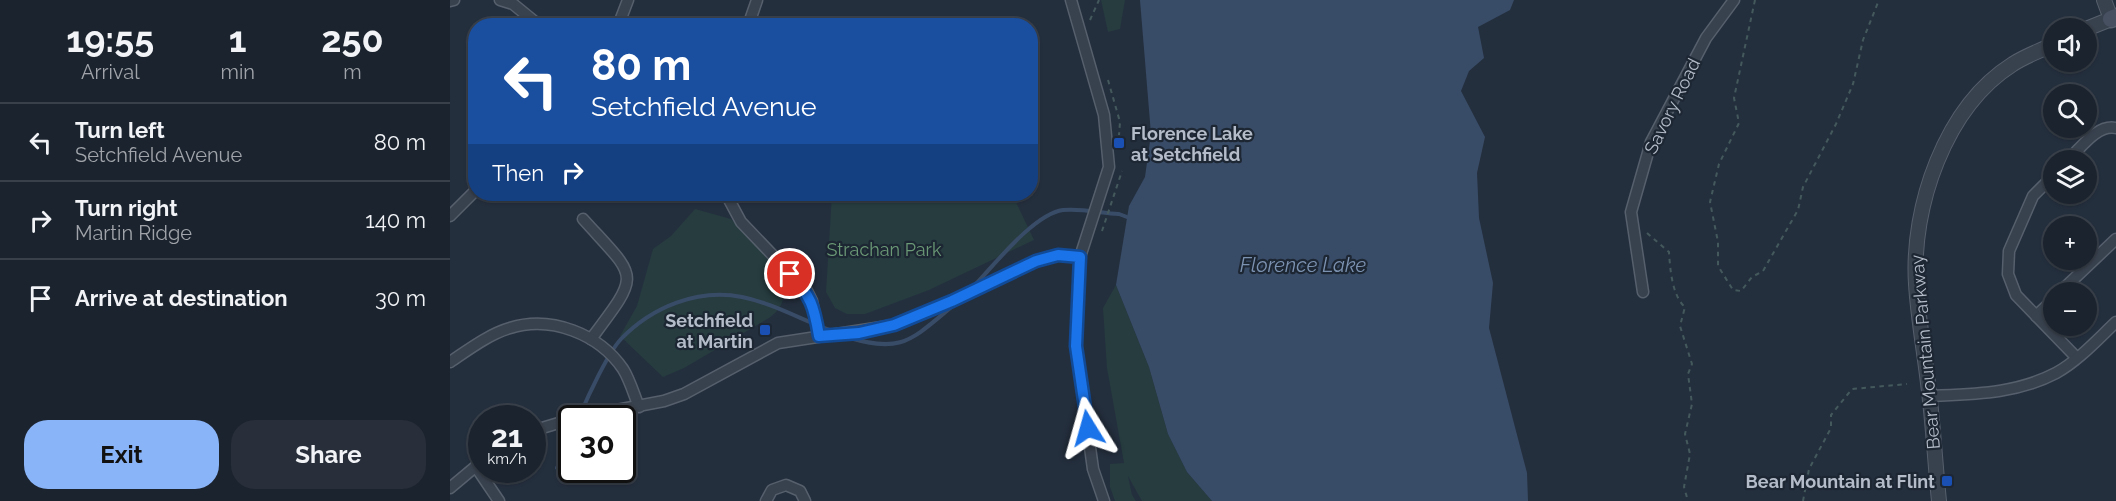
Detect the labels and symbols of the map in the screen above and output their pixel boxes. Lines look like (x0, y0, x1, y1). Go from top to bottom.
street label: Savory Road (1640, 55, 1704, 157)
place label: Florence Lake at Setchfield (1131, 123, 1253, 165)
marker: Florence Lake at Setchfield (1112, 136, 1126, 150)
park label: Strachan Park (827, 239, 942, 260)
pin (764, 248, 815, 299)
water label: Florence Lake (1240, 253, 1367, 277)
street label: Bear Mountain Parkway (1906, 253, 1944, 450)
place label: Setchfield at Martin (665, 310, 753, 352)
marker: Setchfield at Martin (758, 323, 772, 337)
position arrow (1056, 396, 1120, 460)
speed limit sign: 30 (558, 405, 636, 483)
place label: Bear Mountain at Flint (1746, 471, 1935, 492)
marker: Bear Mountain at Flint (1940, 474, 1954, 488)

